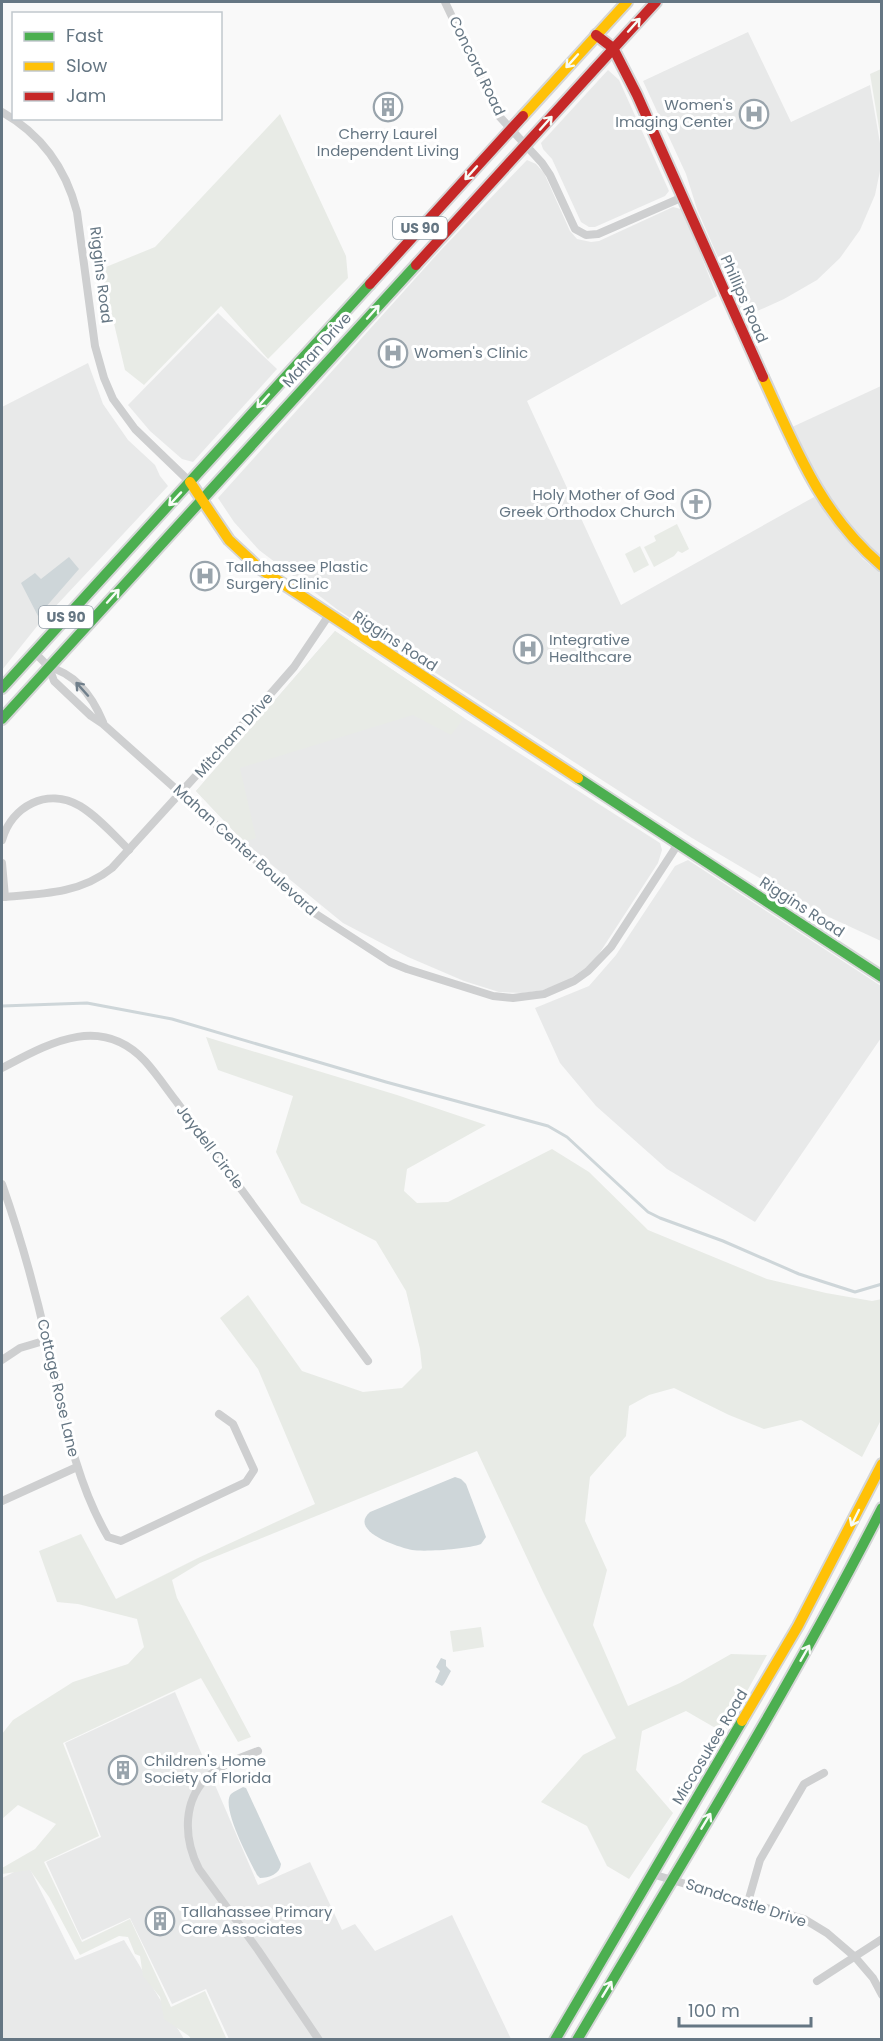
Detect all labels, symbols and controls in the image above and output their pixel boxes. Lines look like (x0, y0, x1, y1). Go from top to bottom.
legend (12, 12, 222, 120)
street label: Concord Road (444, 13, 511, 119)
one-way arrow (627, 18, 641, 33)
text: Fast (66, 23, 103, 48)
text: Slow (66, 53, 108, 78)
one-way arrow (565, 53, 579, 68)
text: Jam (66, 83, 106, 108)
building icon: Cherry Laurel Independent Living (372, 91, 404, 123)
place label: Women's Imaging Center (615, 94, 733, 132)
hospital icon: Women's Imaging Center (738, 98, 770, 130)
one-way arrow (538, 116, 552, 131)
place label: Cherry Laurel Independent Living (317, 123, 459, 161)
one-way arrow (464, 165, 478, 180)
road number: US 90 (393, 217, 447, 239)
street label: Riggins Road (85, 225, 118, 324)
street label: Phillips Road (716, 252, 773, 346)
one-way arrow (365, 305, 379, 320)
street label: Mahan Drive (277, 308, 356, 392)
hospital icon: Women's Clinic (377, 337, 409, 369)
place label: Women's Clinic (414, 342, 528, 363)
one-way arrow (256, 393, 270, 408)
place label: Holy Mother of God Greek Orthodox Church (499, 484, 675, 522)
church icon: Holy Mother of God Greek Orthodox Church (680, 488, 712, 520)
one-way arrow (168, 491, 182, 506)
place label: Tallahassee Plastic Surgery Clinic (226, 556, 368, 594)
hospital icon: Tallahassee Plastic Surgery Clinic (189, 560, 221, 592)
one-way arrow (106, 588, 120, 603)
street label: Riggins Road (349, 605, 442, 676)
road number: US 90 (39, 606, 93, 628)
place label: Integrative Healthcare (549, 629, 632, 667)
hospital icon: Integrative Healthcare (512, 633, 544, 665)
one-way arrow (75, 682, 89, 697)
street label: Mitcham Drive (190, 688, 278, 782)
street label: Mahan Center Boulevard (169, 779, 322, 920)
street label: Riggins Road (756, 871, 849, 942)
street label: Jaydell Circle (172, 1100, 249, 1193)
street label: Cottage Rose Lane (32, 1317, 85, 1459)
one-way arrow (848, 1509, 860, 1527)
one-way arrow (799, 1645, 811, 1662)
street label: Miccosukee Road (667, 1685, 752, 1808)
place label: Children's Home Society of Florida (144, 1750, 271, 1788)
building icon: Children's Home Society of Florida (107, 1754, 139, 1786)
one-way arrow (701, 1813, 713, 1830)
street label: Sandcastle Drive (683, 1873, 809, 1932)
place label: Tallahassee Primary Care Associates (181, 1901, 333, 1939)
building icon: Tallahassee Primary Care Associates (144, 1905, 176, 1937)
one-way arrow (601, 1981, 613, 1998)
scale bar (679, 1990, 811, 2028)
text: 100 m (688, 1998, 740, 2023)

